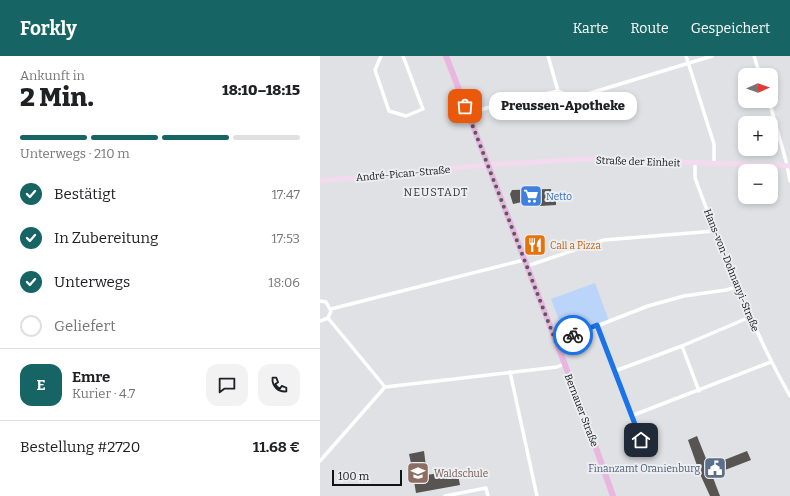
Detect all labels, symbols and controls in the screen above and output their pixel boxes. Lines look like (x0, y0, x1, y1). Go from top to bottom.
text: Forkly (20, 17, 77, 40)
text: Karte (573, 20, 608, 37)
text: Route (630, 20, 669, 37)
text: Gespeichert (691, 20, 770, 37)
text: Ankunft in (20, 68, 85, 83)
north arrow (738, 68, 778, 108)
map controls (738, 68, 778, 204)
text: 18:10–18:15 (222, 81, 300, 99)
text: 2 Min. (20, 82, 94, 113)
pin (448, 89, 482, 123)
callout: Preussen-Apotheke (489, 92, 637, 120)
icon: bag (454, 95, 476, 117)
text: Preussen-Apotheke (501, 98, 625, 113)
button: + (738, 116, 778, 156)
text: Unterwegs · 210 m (20, 146, 130, 161)
street label: Straße der Einheit (596, 155, 681, 169)
street label: André-Pican-Straße (355, 164, 451, 184)
button: − (738, 164, 778, 204)
icon: check (20, 183, 42, 205)
supermarket icon: Netto (518, 183, 544, 209)
text: Bestätigt (54, 185, 116, 203)
district label: NEUSTADT (403, 186, 469, 199)
text: 17:47 (272, 187, 300, 202)
place label: Netto (546, 191, 572, 203)
street label: Hans-von-Dohnanyi-Straße (701, 207, 761, 333)
icon: check (20, 227, 42, 249)
text: In Zubereitung (54, 229, 158, 247)
text: 17:53 (272, 231, 300, 246)
restaurant icon: Call a Pizza (522, 232, 548, 258)
place label: Call a Pizza (550, 240, 601, 252)
icon: check (20, 271, 42, 293)
text: Unterwegs (54, 273, 130, 291)
text: 18:06 (268, 275, 300, 290)
courier (553, 315, 593, 355)
text: Geliefert (54, 317, 116, 335)
icon: bike (562, 324, 584, 346)
button: chat (206, 364, 248, 406)
button: phone (258, 364, 300, 406)
text: Emre (72, 368, 110, 386)
street label: Bernauer Straße (562, 372, 600, 448)
text: E (36, 376, 46, 394)
text: Kurier · 4.7 (72, 386, 135, 401)
pin (624, 423, 658, 457)
icon: home (630, 429, 652, 451)
text: Bestellung #2720 (20, 438, 140, 456)
text: 11.68 € (253, 438, 300, 456)
public building icon: Finanzamt Oranienburg (702, 455, 728, 481)
school or university icon: Waldschule (405, 460, 431, 486)
place label: Finanzamt Oranienburg (588, 463, 700, 475)
scale bar (332, 468, 402, 487)
place label: Waldschule (434, 468, 488, 480)
text: 100 m (338, 470, 369, 483)

